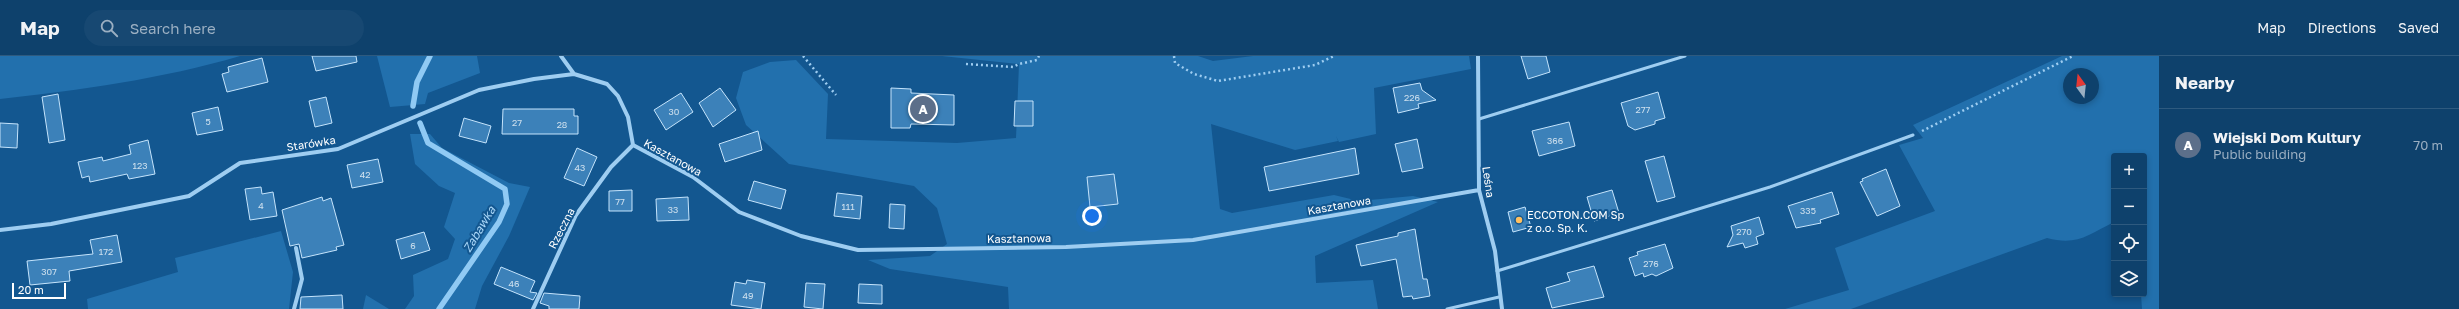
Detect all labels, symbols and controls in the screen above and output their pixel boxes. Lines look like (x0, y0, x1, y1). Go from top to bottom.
search box (84, 10, 364, 46)
text: Map (20, 16, 60, 39)
icon: search (98, 17, 120, 39)
text: Search here (130, 19, 216, 37)
text: Map (2257, 19, 2286, 36)
text: Directions (2308, 19, 2376, 36)
text: Saved (2398, 19, 2439, 36)
north arrow (2063, 68, 2099, 104)
text: Nearby (2175, 72, 2235, 93)
house number: 226 (1404, 92, 1420, 103)
pin: A (910, 94, 936, 124)
house number: 277 (1636, 104, 1651, 115)
house number: 30 (669, 106, 680, 117)
house number: 5 (205, 116, 211, 127)
house number: 27 (512, 117, 522, 128)
house number: 28 (557, 119, 567, 130)
text: Wiejski Dom Kultury (2213, 128, 2361, 146)
street label: Starówka (286, 133, 336, 153)
house number: 366 (1547, 135, 1563, 146)
street label: Kasztanowa (642, 136, 704, 178)
text: A (2183, 137, 2193, 153)
text: 70 m (2413, 137, 2443, 153)
text: Public building (2213, 146, 2306, 162)
map controls (2111, 153, 2147, 297)
button: + (2111, 153, 2147, 189)
house number: 123 (133, 160, 147, 171)
house number: 43 (575, 162, 585, 173)
street label: Leśna (1480, 166, 1498, 198)
house number: 42 (360, 169, 370, 180)
button: − (2111, 189, 2147, 225)
street label: Kasztanowa (1306, 193, 1372, 217)
house number: 77 (615, 196, 625, 207)
house number: 4 (258, 200, 264, 211)
house number: 111 (841, 201, 855, 212)
water label: Zabawka (459, 202, 499, 255)
house number: 33 (668, 204, 678, 215)
street label: Rzeczna (545, 205, 577, 251)
house number: 335 (1800, 205, 1816, 216)
your location (1082, 206, 1102, 226)
place label: ECCOTON.COM Sp z o.o. Sp. K. (1527, 208, 1625, 234)
marker: ECCOTON.COM Sp z o.o. Sp. K. (1514, 215, 1524, 225)
button: locate (2111, 225, 2147, 261)
house number: 270 (1736, 226, 1752, 237)
street label: Kasztanowa (987, 231, 1051, 245)
house number: 6 (410, 240, 416, 251)
house number: 172 (99, 246, 113, 257)
house number: 276 (1643, 258, 1659, 269)
button: layers (2111, 261, 2147, 297)
house number: 307 (41, 266, 57, 277)
house number: 46 (509, 278, 519, 289)
scale bar (12, 281, 66, 300)
text: 20 m (18, 283, 44, 296)
house number: 49 (743, 290, 753, 301)

